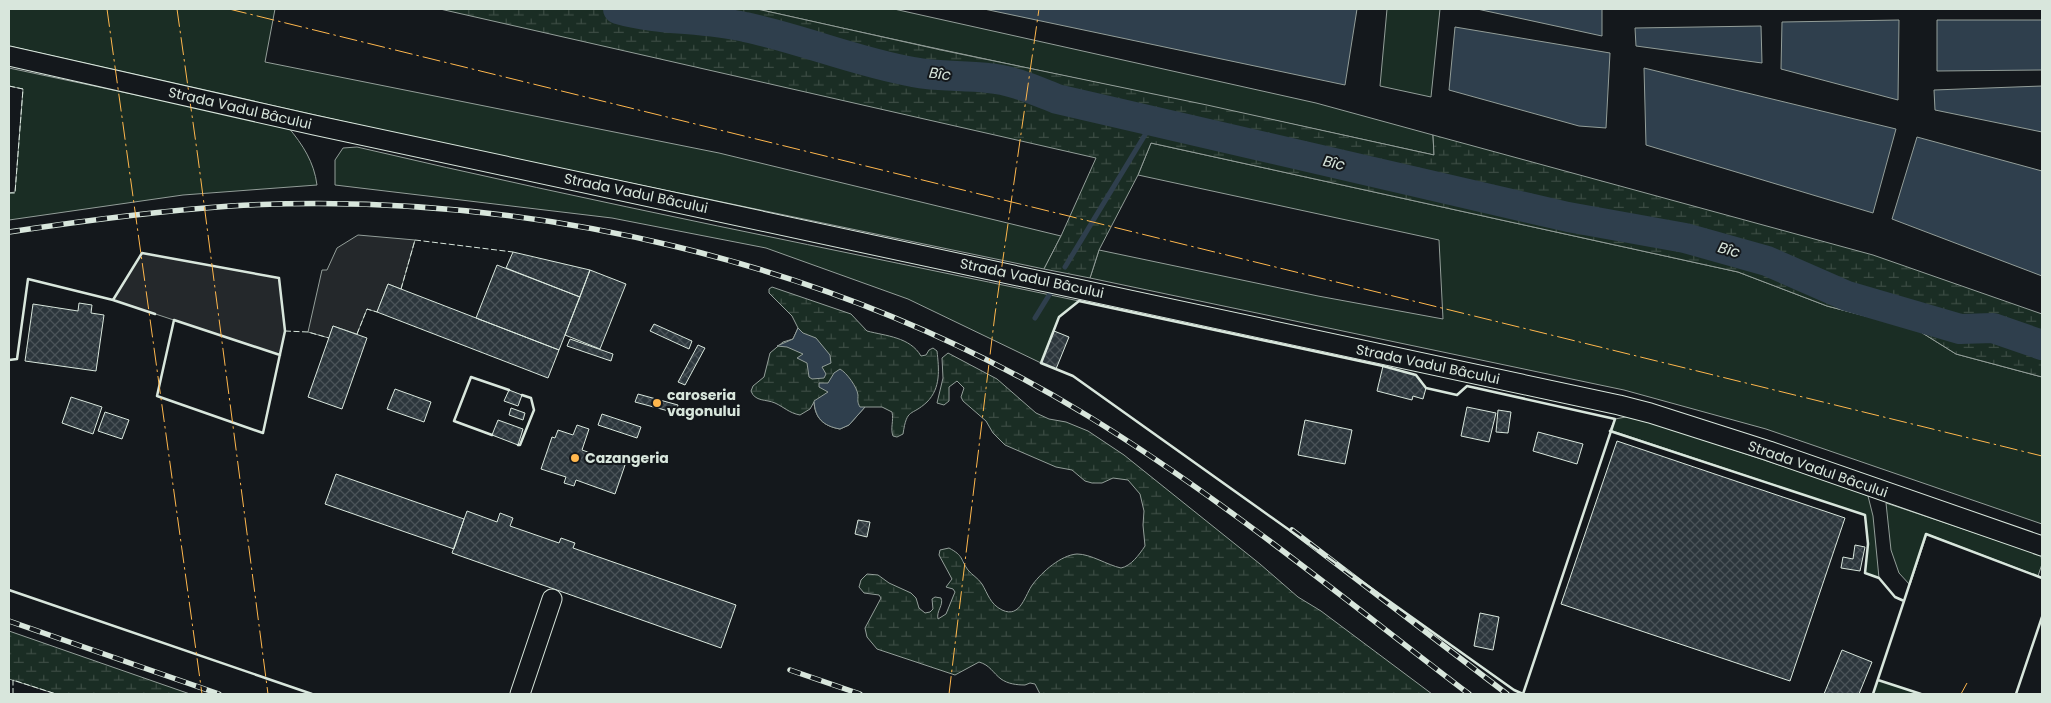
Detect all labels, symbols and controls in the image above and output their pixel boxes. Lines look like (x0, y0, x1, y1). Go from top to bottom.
water label: Bîc (928, 62, 952, 85)
street label: Strada Vadul Bâcului (166, 82, 314, 134)
water label: Bîc (1321, 150, 1347, 175)
street label: Strada Vadul Bâcului (562, 168, 710, 218)
water label: Bîc (1716, 236, 1743, 263)
street label: Strada Vadul Bâcului (958, 253, 1106, 303)
street label: Strada Vadul Bâcului (1354, 339, 1502, 389)
place label: caroseria vagonului (667, 385, 740, 421)
marker: caroseria vagonului (651, 397, 663, 409)
street label: Strada Vadul Bâcului (1745, 436, 1891, 502)
place label: Cazangeria (585, 448, 669, 468)
marker: Cazangeria (569, 452, 581, 464)

